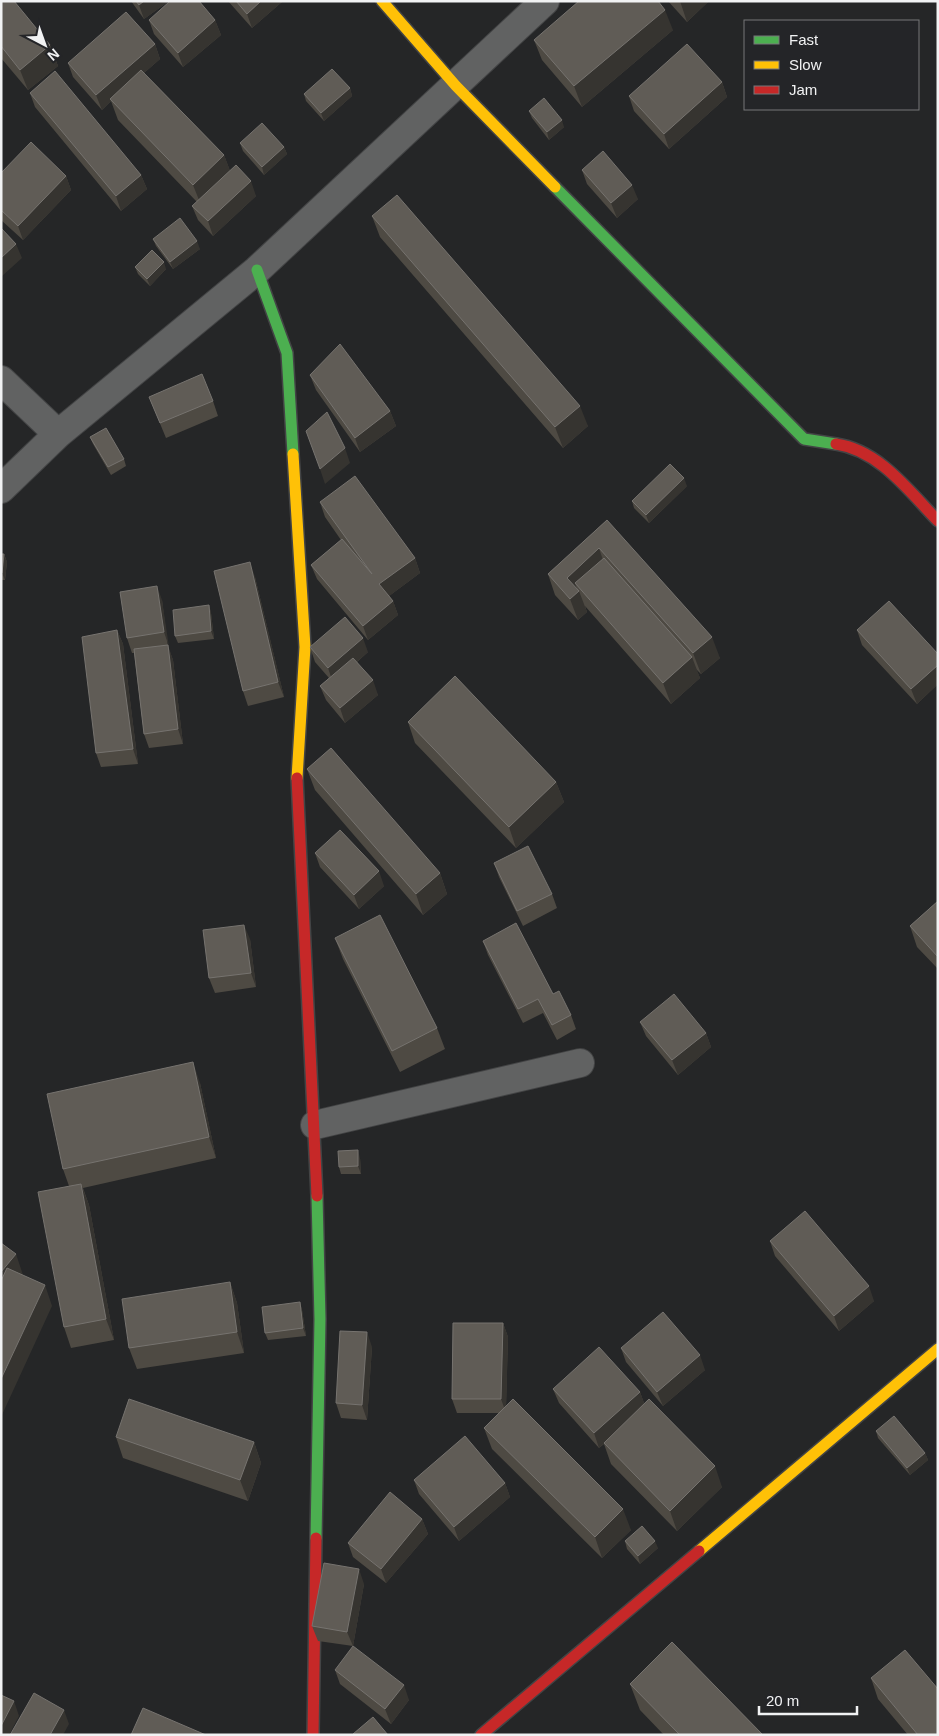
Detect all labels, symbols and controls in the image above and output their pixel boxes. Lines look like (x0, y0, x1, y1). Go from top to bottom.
north arrow (20, 20, 70, 70)
legend (744, 20, 919, 110)
text: Fast (789, 31, 819, 48)
text: N (44, 45, 63, 64)
text: Slow (789, 56, 822, 73)
text: Jam (789, 81, 817, 98)
scale bar (759, 1684, 856, 1716)
text: 20 m (766, 1692, 799, 1709)

